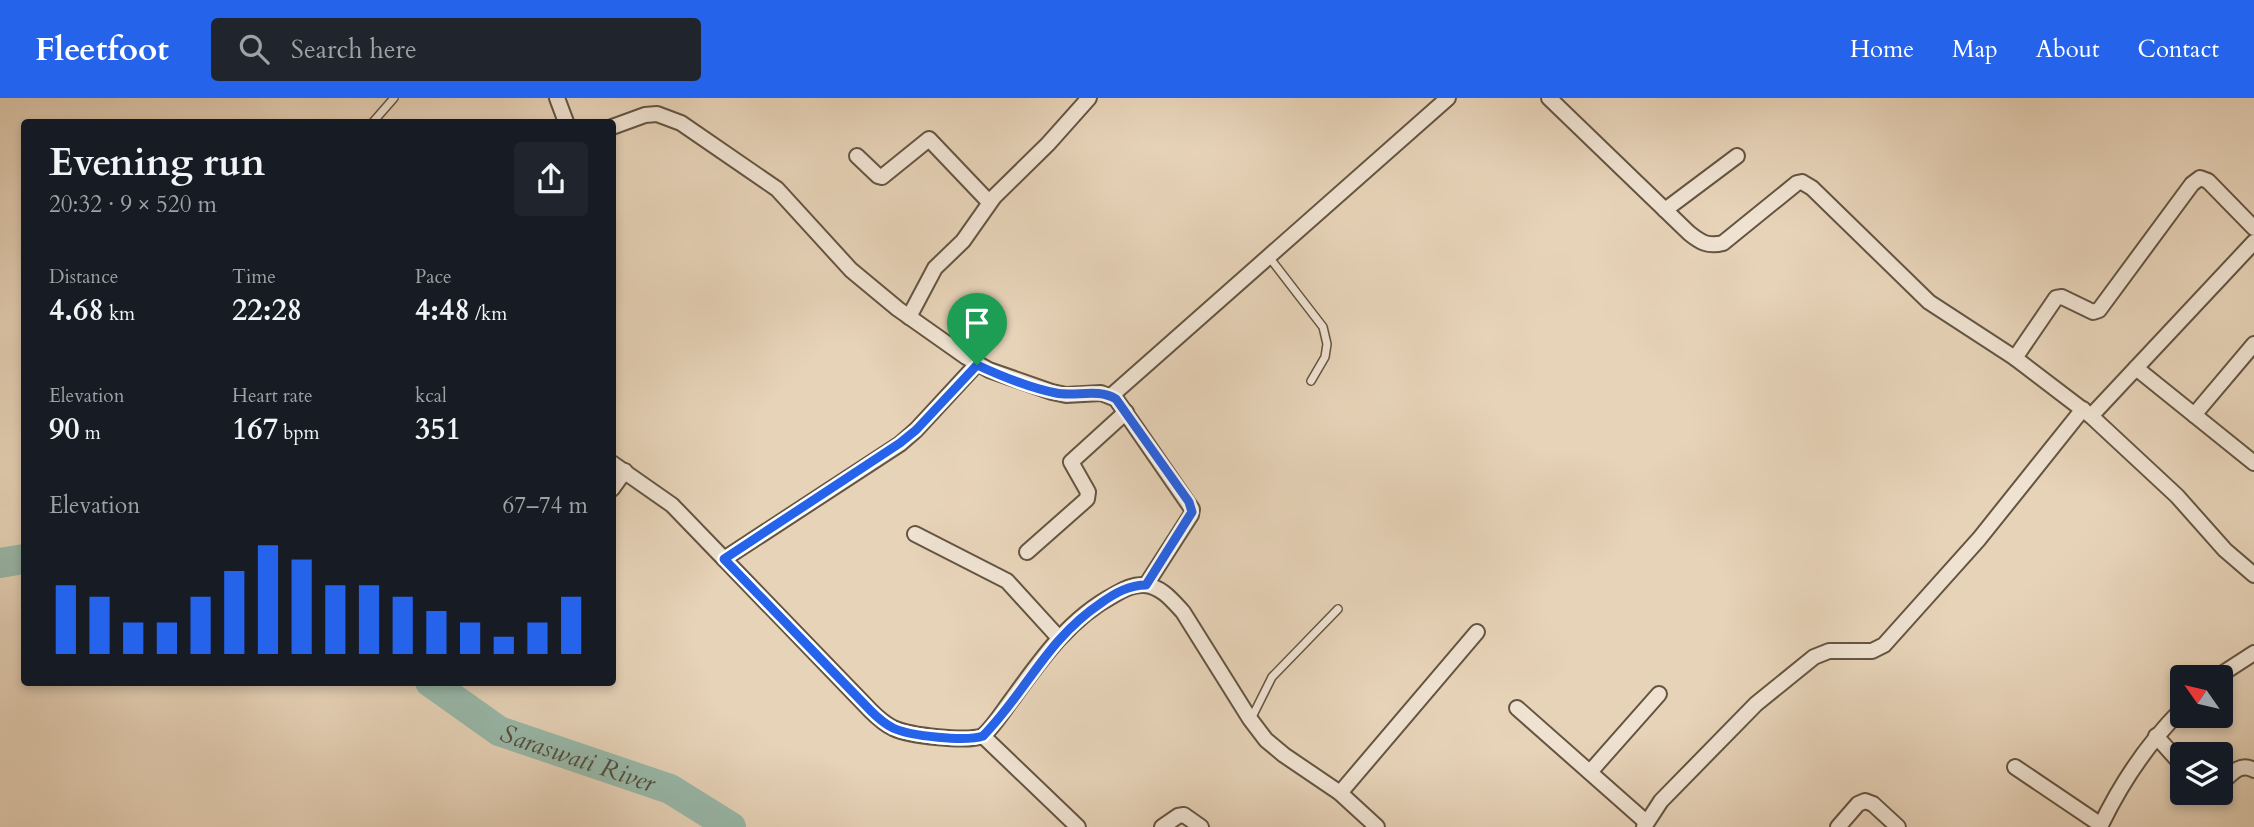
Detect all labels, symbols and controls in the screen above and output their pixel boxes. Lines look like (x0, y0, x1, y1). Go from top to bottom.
search box (211, 18, 701, 81)
text: Fleetfoot (35, 27, 169, 72)
icon: search (235, 30, 273, 68)
text: Search here (291, 32, 417, 67)
text: Home (1850, 33, 1914, 66)
text: Map (1952, 33, 1998, 66)
text: About (2036, 33, 2100, 66)
text: Contact (2138, 33, 2219, 66)
text: Evening run (49, 137, 265, 189)
button: share (514, 142, 588, 216)
text: 20:32 · 9 × 520 m (49, 189, 217, 220)
text: Distance (49, 264, 118, 290)
text: Time (232, 264, 276, 290)
text: Pace (415, 264, 452, 290)
text: 4.68 (49, 290, 104, 331)
text: 22:28 (232, 290, 302, 331)
text: 4:48 (415, 290, 470, 331)
pin (947, 293, 1007, 365)
text: km (104, 301, 135, 327)
text: /km (470, 301, 507, 327)
icon: arrive (958, 304, 996, 342)
text: Elevation (49, 383, 124, 409)
text: Heart rate (232, 383, 313, 409)
text: kcal (415, 383, 447, 409)
text: 90 (49, 409, 80, 450)
text: 167 (232, 409, 278, 450)
text: 351 (415, 409, 461, 450)
text: m (80, 420, 101, 446)
text: bpm (278, 420, 320, 446)
text: Elevation (49, 490, 140, 521)
text: 67–74 m (503, 490, 588, 521)
north arrow (2170, 665, 2233, 728)
map controls (2170, 665, 2233, 805)
water label: Saraswati River (496, 715, 661, 801)
button: layers (2170, 742, 2233, 805)

